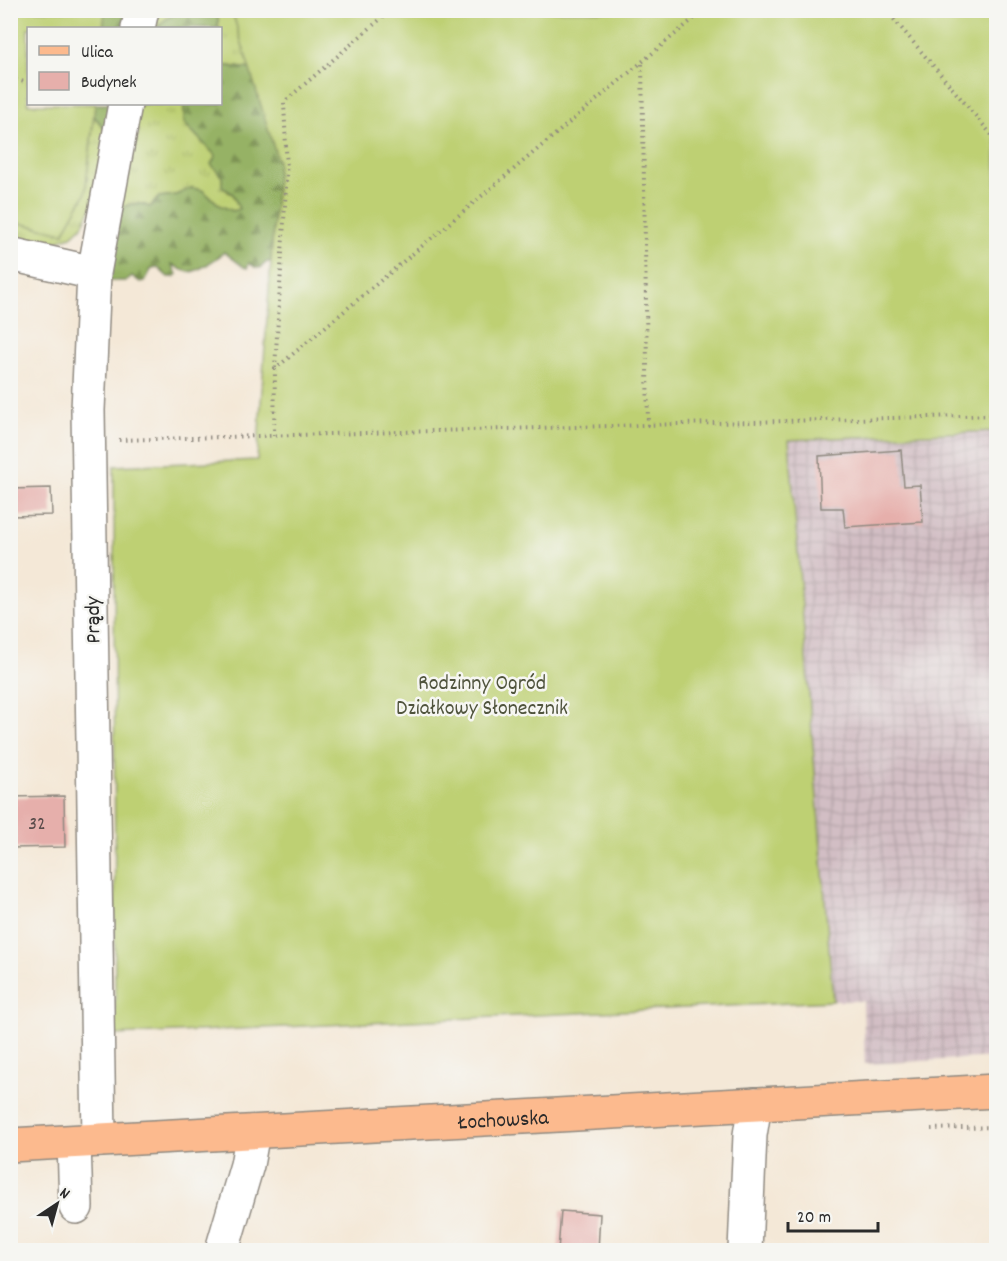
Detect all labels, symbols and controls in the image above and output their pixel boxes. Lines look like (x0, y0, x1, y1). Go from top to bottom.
legend (27, 27, 222, 105)
text: Ulica (81, 41, 113, 66)
text: Budynek (81, 71, 137, 96)
street label: Prądy (79, 595, 110, 644)
park label: Rodzinny Ogród Działkowy Słonecznik (396, 669, 568, 725)
house number: 32 (28, 811, 46, 839)
street label: Łochowska (456, 1103, 550, 1139)
north arrow (27, 1174, 87, 1234)
text: N (54, 1182, 74, 1206)
scale bar (788, 1195, 878, 1233)
text: 20 m (797, 1206, 831, 1231)

